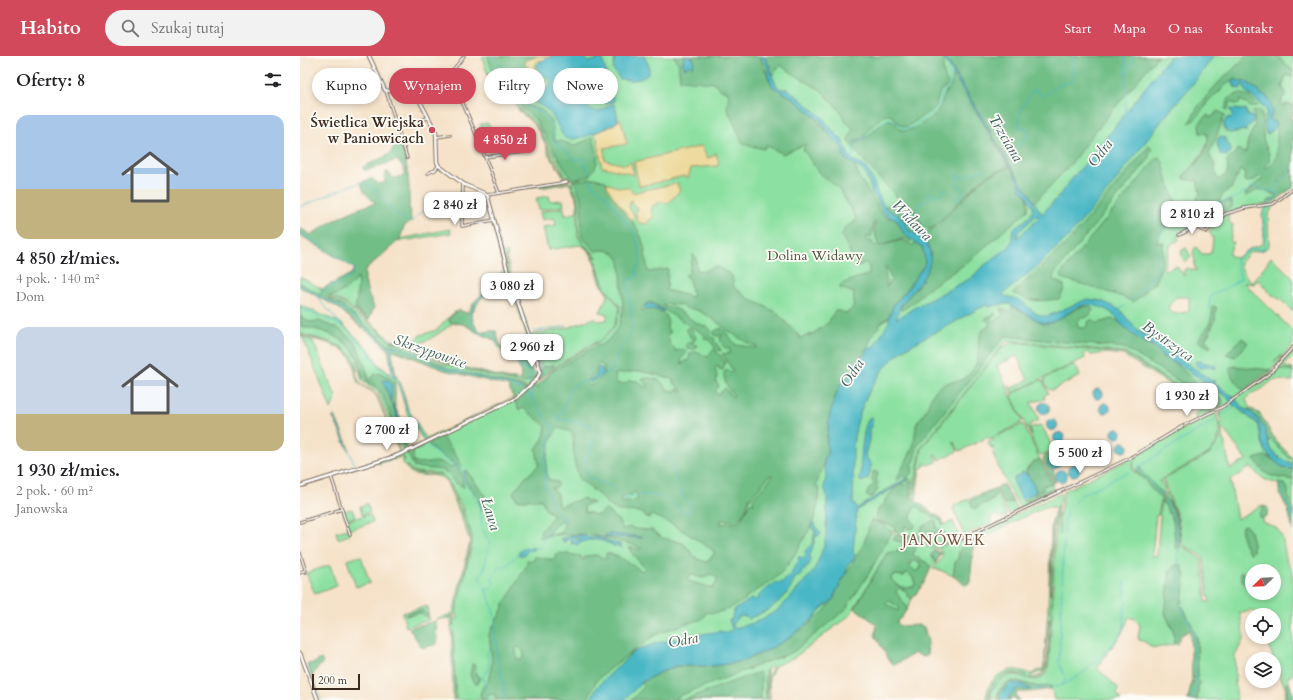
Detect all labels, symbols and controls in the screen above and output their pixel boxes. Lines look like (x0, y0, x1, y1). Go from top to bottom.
search box (105, 10, 385, 46)
text: Habito (20, 15, 81, 41)
icon: search (119, 17, 141, 39)
text: Szukaj tutaj (151, 18, 225, 38)
text: Start (1064, 19, 1091, 38)
text: Mapa (1113, 19, 1146, 38)
text: O nas (1168, 19, 1203, 38)
text: Kontakt (1225, 19, 1273, 38)
chip: Kupno (312, 68, 381, 104)
chip: Wynajem (389, 68, 476, 104)
chip: Filtry (484, 68, 545, 104)
chip: Nowe (553, 68, 618, 104)
text: Oferty: 8 (16, 69, 85, 92)
icon: filters (262, 69, 284, 91)
water label: Trzciana (984, 111, 1028, 166)
place label: Świetlica Wiejska w Paniowicach (310, 112, 424, 148)
marker: Świetlica Wiejska w Paniowicach (427, 125, 437, 135)
pin: 4 850 zł (464, 127, 546, 161)
text: 4 850 zł (483, 131, 527, 149)
water label: Odra (1083, 135, 1117, 171)
icon: home (114, 141, 186, 213)
pin: 2 840 zł (414, 192, 496, 226)
water label: Widawa (887, 195, 937, 245)
text: 2 840 zł (433, 196, 477, 214)
pin: 2 810 zł (1151, 201, 1233, 235)
text: 2 810 zł (1170, 205, 1214, 223)
park label: Dolina Widawy (767, 246, 863, 265)
text: 4 850 zł/mies. (16, 247, 120, 270)
text: 4 pok. · 140 m² (16, 270, 99, 288)
pin: 3 080 zł (471, 273, 553, 307)
text: 3 080 zł (490, 277, 534, 295)
text: Dom (16, 288, 45, 306)
water label: Bystrzyca (1138, 316, 1198, 366)
water label: Skrzypowice (391, 329, 469, 373)
pin: 2 960 zł (491, 334, 573, 368)
text: 2 960 zł (510, 338, 554, 356)
icon: home (114, 353, 186, 425)
water label: Odra (835, 355, 869, 391)
pin: 1 930 zł (1146, 383, 1228, 417)
text: 1 930 zł (1165, 387, 1209, 405)
pin: 2 700 zł (346, 417, 428, 451)
text: 2 700 zł (365, 421, 409, 439)
pin: 5 500 zł (1039, 440, 1121, 474)
text: 5 500 zł (1058, 444, 1102, 462)
text: 1 930 zł/mies. (16, 459, 120, 482)
text: 2 pok. · 60 m² (16, 482, 93, 500)
water label: Ława (477, 495, 506, 533)
text: Janowska (16, 500, 68, 518)
district label: JANÓWEK (900, 530, 986, 550)
north arrow (1245, 564, 1281, 600)
map controls (1245, 564, 1281, 688)
button: locate (1245, 608, 1281, 644)
water label: Odra (666, 627, 700, 653)
button: layers (1245, 652, 1281, 688)
scale bar (312, 672, 360, 691)
text: 200 m (318, 673, 347, 688)

